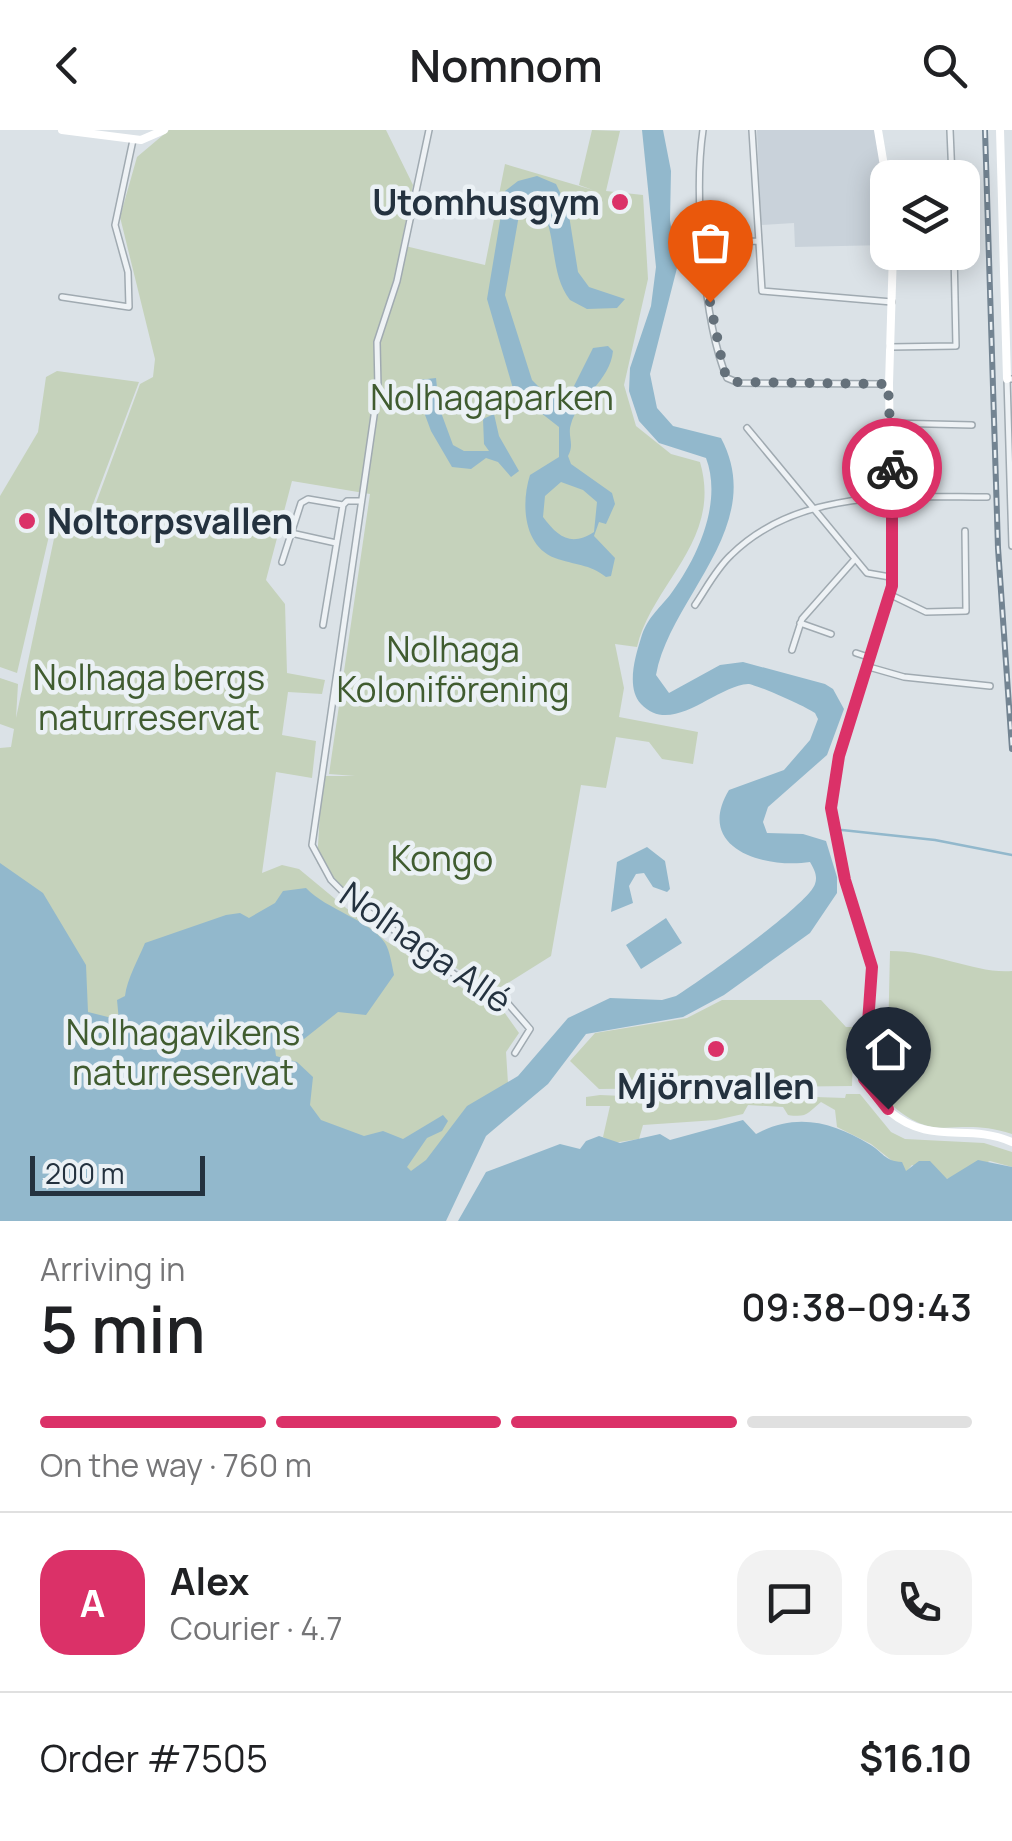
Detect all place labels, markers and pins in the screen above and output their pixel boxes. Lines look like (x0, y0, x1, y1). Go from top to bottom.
place label: Utomhusgym (372, 178, 600, 226)
marker: Utomhusgym (609, 191, 631, 213)
pin (668, 200, 753, 303)
place label: Noltorpsvallen (47, 497, 293, 545)
marker: Noltorpsvallen (16, 510, 38, 532)
pin (846, 1007, 931, 1110)
marker: Mjörnvallen (705, 1038, 727, 1060)
place label: Mjörnvallen (617, 1062, 815, 1110)

